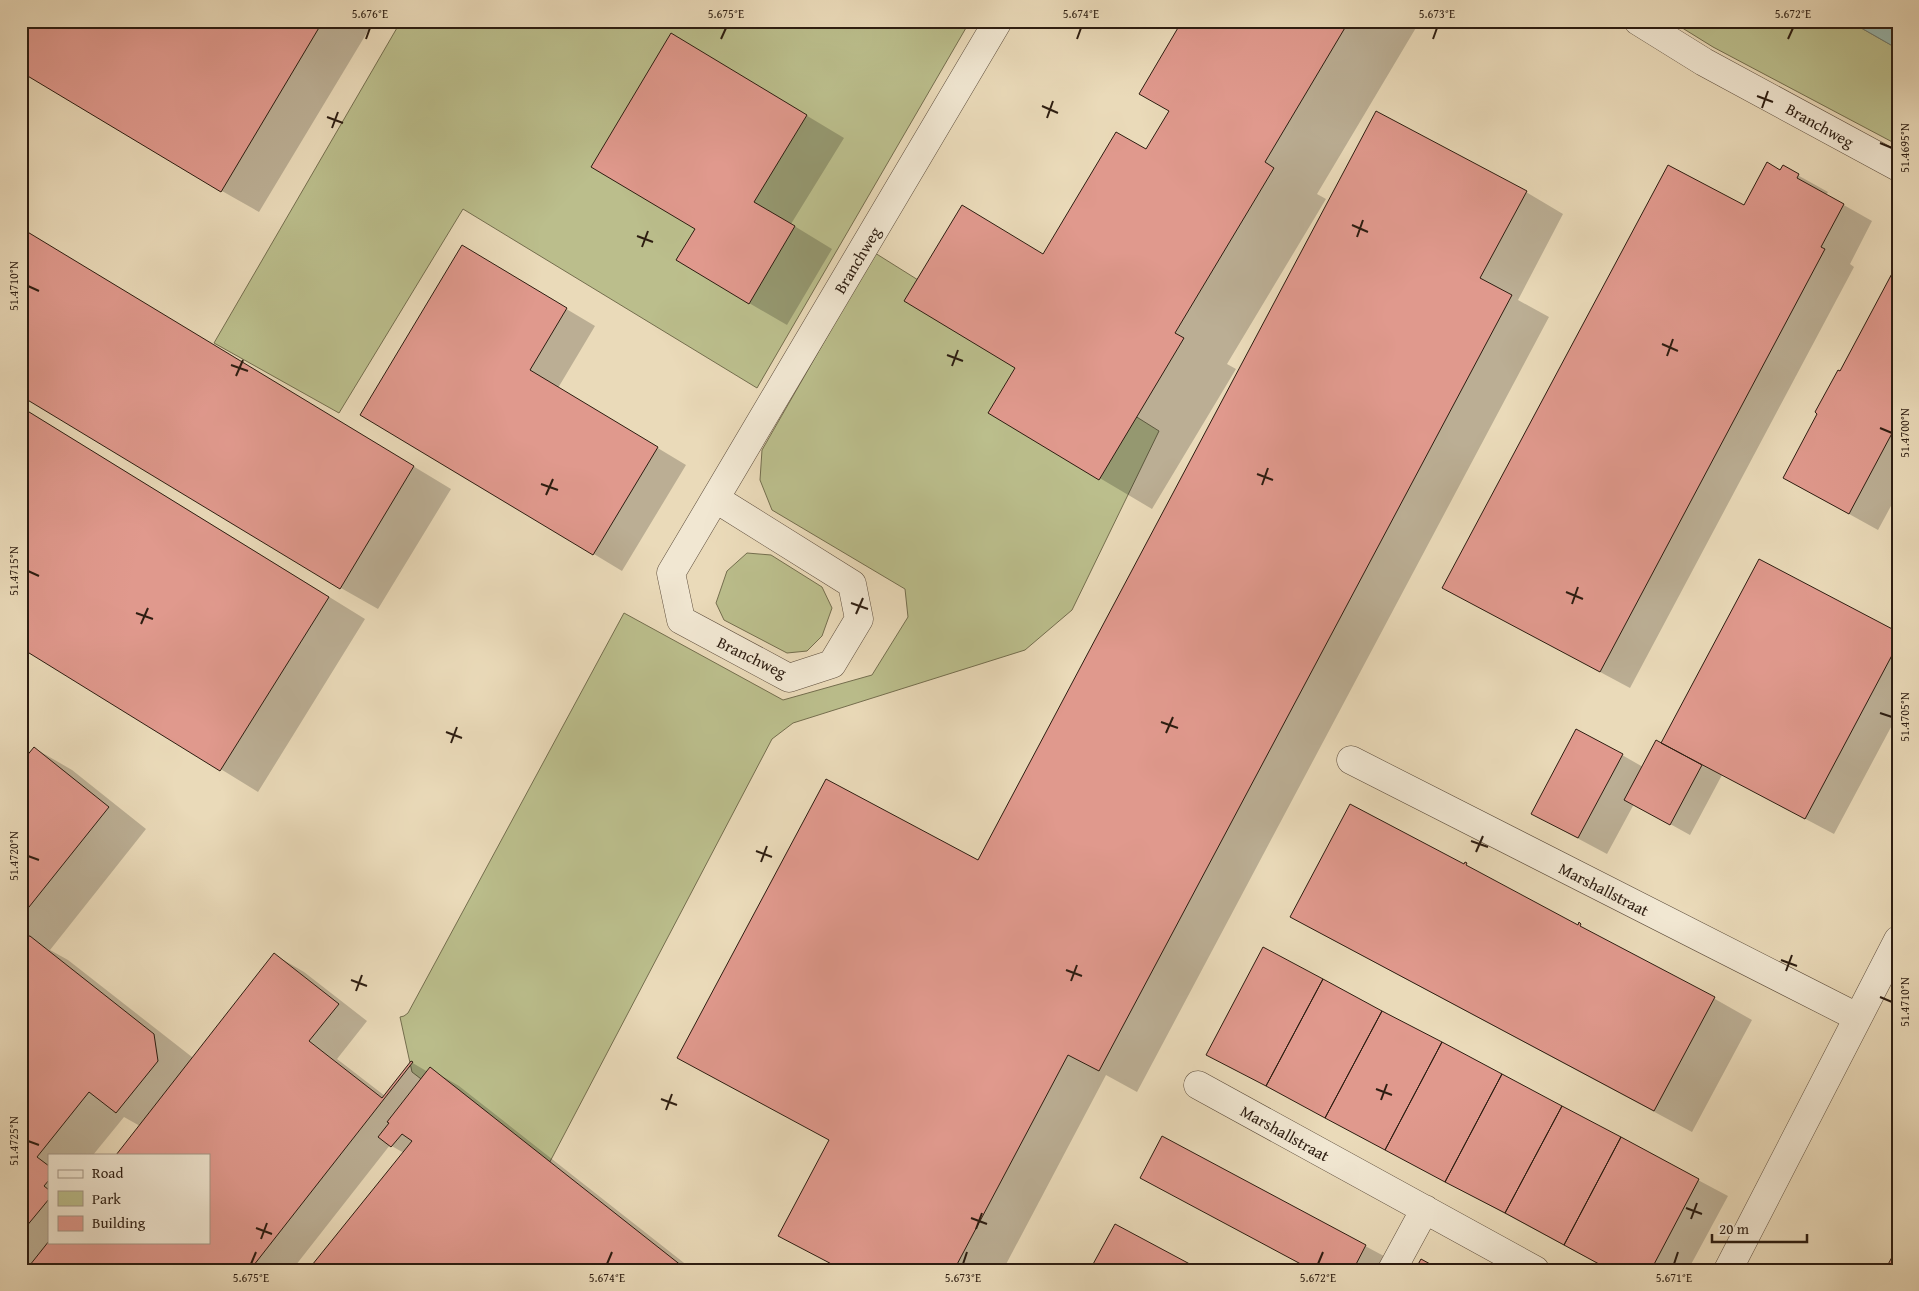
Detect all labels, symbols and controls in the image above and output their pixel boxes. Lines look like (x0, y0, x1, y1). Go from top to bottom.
text: 5.676°E (352, 5, 388, 22)
text: 5.675°E (708, 5, 744, 22)
text: 5.674°E (1063, 5, 1099, 22)
text: 5.673°E (1419, 5, 1455, 22)
text: 5.672°E (1775, 5, 1811, 22)
street label: Branchweg (1782, 96, 1858, 154)
text: 51.4695°N (1896, 123, 1913, 173)
street label: Branchweg (828, 222, 886, 298)
text: 51.4710°N (5, 261, 22, 311)
text: 51.4700°N (1896, 408, 1913, 458)
text: 51.4715°N (5, 546, 22, 596)
street label: Branchweg (713, 630, 791, 684)
text: 51.4705°N (1896, 692, 1913, 742)
text: 51.4720°N (5, 831, 22, 881)
street label: Marshallstraat (1555, 856, 1654, 922)
text: 51.4710°N (1896, 977, 1913, 1027)
street label: Marshallstraat (1236, 1099, 1334, 1168)
text: 51.4725°N (5, 1116, 22, 1166)
legend (48, 1154, 210, 1244)
text: Road (92, 1162, 123, 1183)
text: Park (92, 1188, 121, 1209)
scale bar (1712, 1211, 1806, 1243)
text: Building (92, 1212, 146, 1233)
text: 20 m (1719, 1218, 1750, 1239)
text: 5.675°E (233, 1269, 269, 1286)
text: 5.674°E (589, 1269, 625, 1286)
text: 5.673°E (945, 1269, 981, 1286)
text: 5.672°E (1300, 1269, 1336, 1286)
text: 5.671°E (1656, 1269, 1692, 1286)

